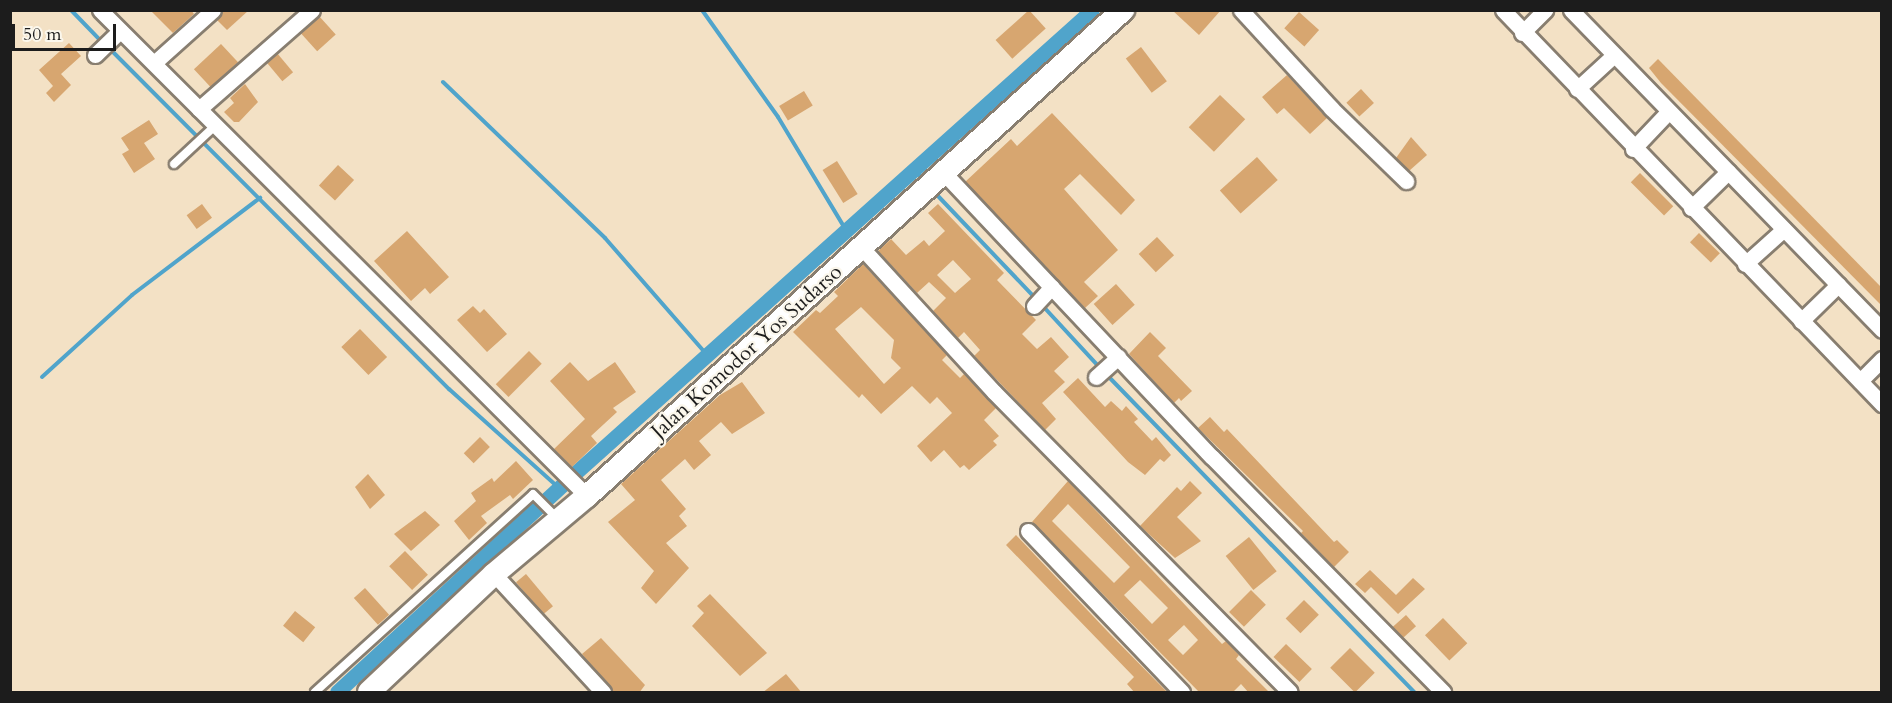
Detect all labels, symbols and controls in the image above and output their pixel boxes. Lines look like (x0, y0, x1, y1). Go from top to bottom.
scale bar (15, 12, 118, 50)
text: 50 m (23, 22, 62, 47)
street label: Jalan Komodor Yos Sudarso (646, 260, 848, 444)

